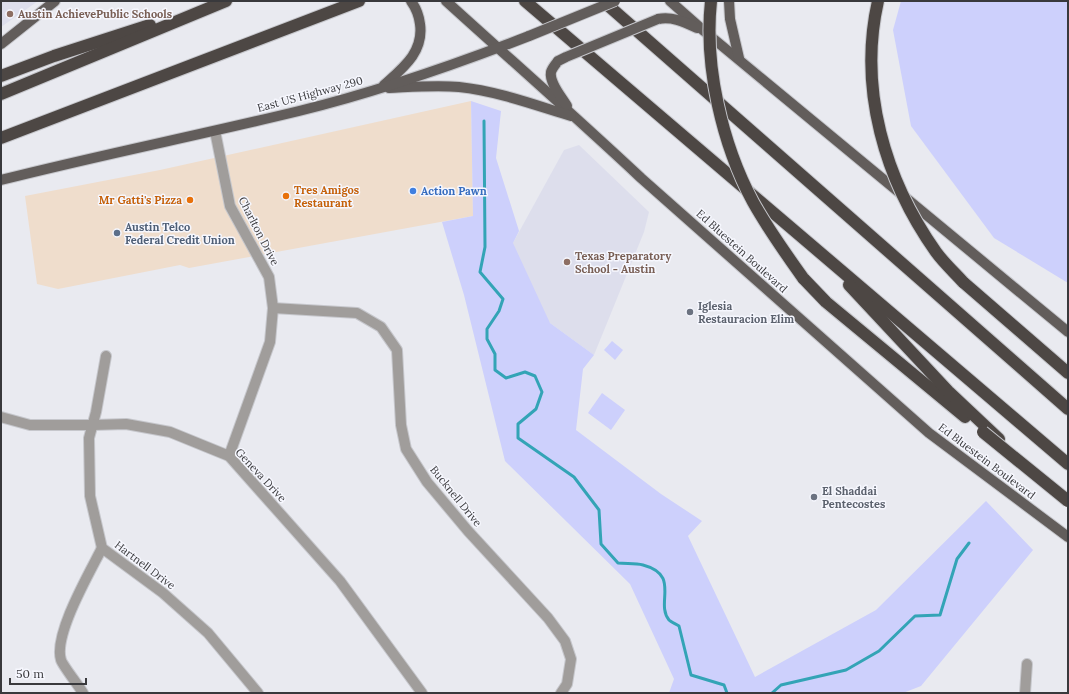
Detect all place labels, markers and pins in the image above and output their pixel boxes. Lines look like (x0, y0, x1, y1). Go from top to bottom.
place label: Austin AchievePublic Schools (18, 7, 172, 21)
marker: Austin AchievePublic Schools (5, 9, 15, 19)
place label: Tres Amigos Restaurant (294, 183, 359, 210)
place label: Action Pawn (421, 184, 487, 198)
marker: Action Pawn (408, 186, 418, 196)
marker: Tres Amigos Restaurant (281, 191, 291, 201)
place label: Mr Gatti's Pizza (99, 193, 182, 207)
marker: Mr Gatti's Pizza (185, 195, 195, 205)
place label: Austin Telco Federal Credit Union (125, 220, 235, 247)
marker: Austin Telco Federal Credit Union (112, 228, 122, 238)
place label: Texas Preparatory School - Austin (575, 249, 672, 276)
marker: Texas Preparatory School - Austin (562, 257, 572, 267)
place label: Iglesia Restauracion Elim (698, 299, 794, 326)
marker: Iglesia Restauracion Elim (685, 307, 695, 317)
place label: El Shaddai Pentecostes (822, 484, 885, 511)
marker: El Shaddai Pentecostes (809, 492, 819, 502)

